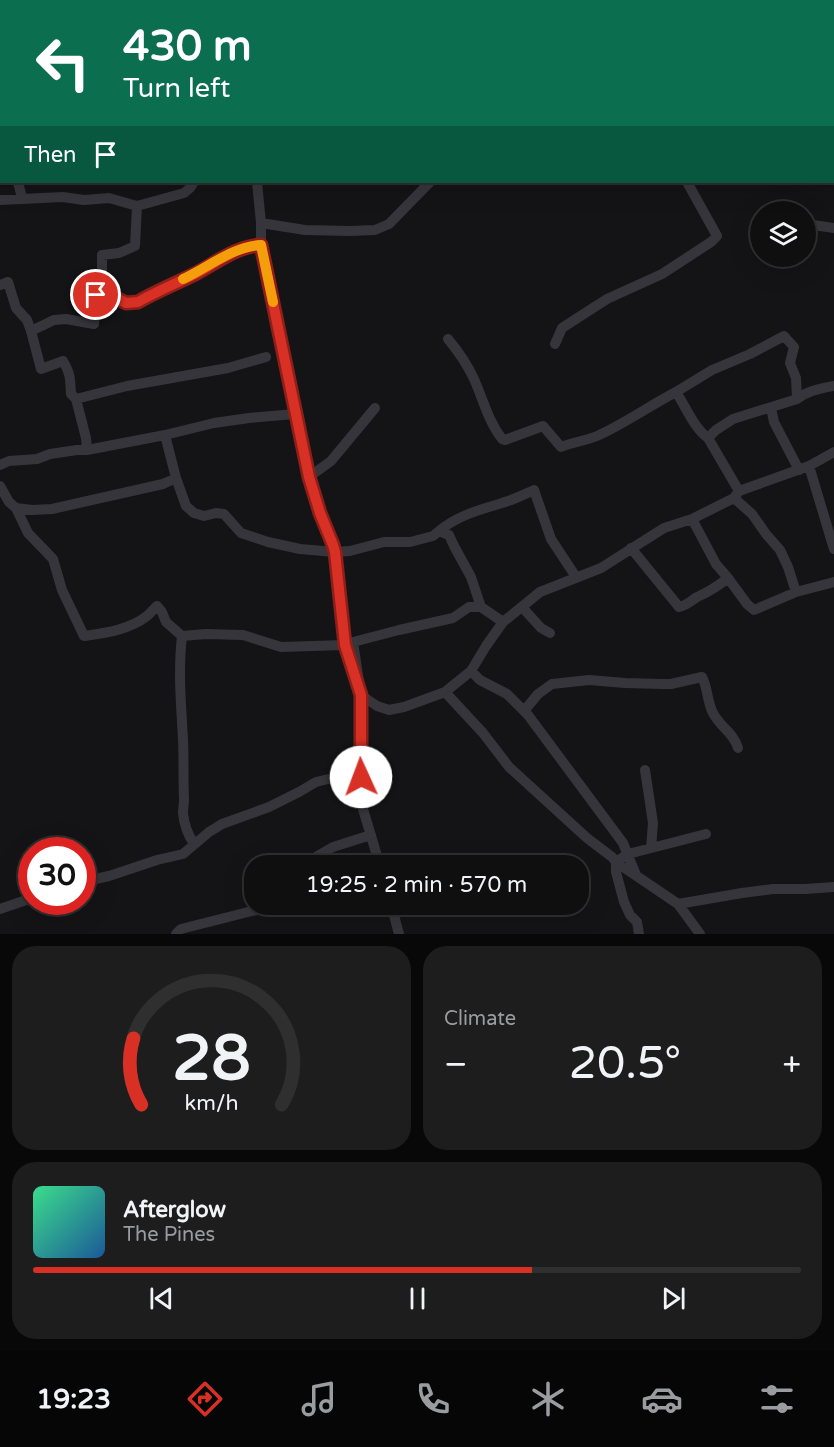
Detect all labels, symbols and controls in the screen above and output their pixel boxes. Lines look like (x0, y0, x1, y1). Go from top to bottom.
text: 430 m (123, 21, 252, 72)
icon: left (24, 24, 102, 102)
text: Turn left (123, 72, 230, 105)
icon: arrive (89, 138, 122, 171)
text: Then (24, 142, 77, 168)
map controls (750, 201, 816, 267)
button: layers (750, 201, 816, 267)
pin (70, 269, 121, 320)
icon: arrive (79, 278, 112, 311)
position arrow (329, 745, 393, 809)
speed limit sign: 30 (18, 837, 96, 915)
text: 19:25 · 2 min · 570 m (306, 872, 527, 898)
text: Climate (444, 1007, 516, 1031)
text: 28 (172, 1022, 251, 1097)
text: 20.5° (569, 1037, 681, 1091)
text: − (444, 1045, 468, 1084)
text: + (782, 1045, 801, 1084)
text: km/h (185, 1090, 238, 1116)
text: Afterglow (123, 1197, 226, 1223)
text: The Pines (123, 1223, 215, 1247)
icon: previous (145, 1282, 178, 1315)
icon: pause (401, 1282, 434, 1315)
icon: next (657, 1282, 690, 1315)
icon: directions (184, 1378, 226, 1420)
icon: music (298, 1378, 340, 1420)
icon: phone (412, 1378, 454, 1420)
icon: climate (527, 1378, 569, 1420)
icon: car (641, 1378, 683, 1420)
icon: filters (756, 1378, 798, 1420)
text: 19:23 (36, 1383, 111, 1416)

